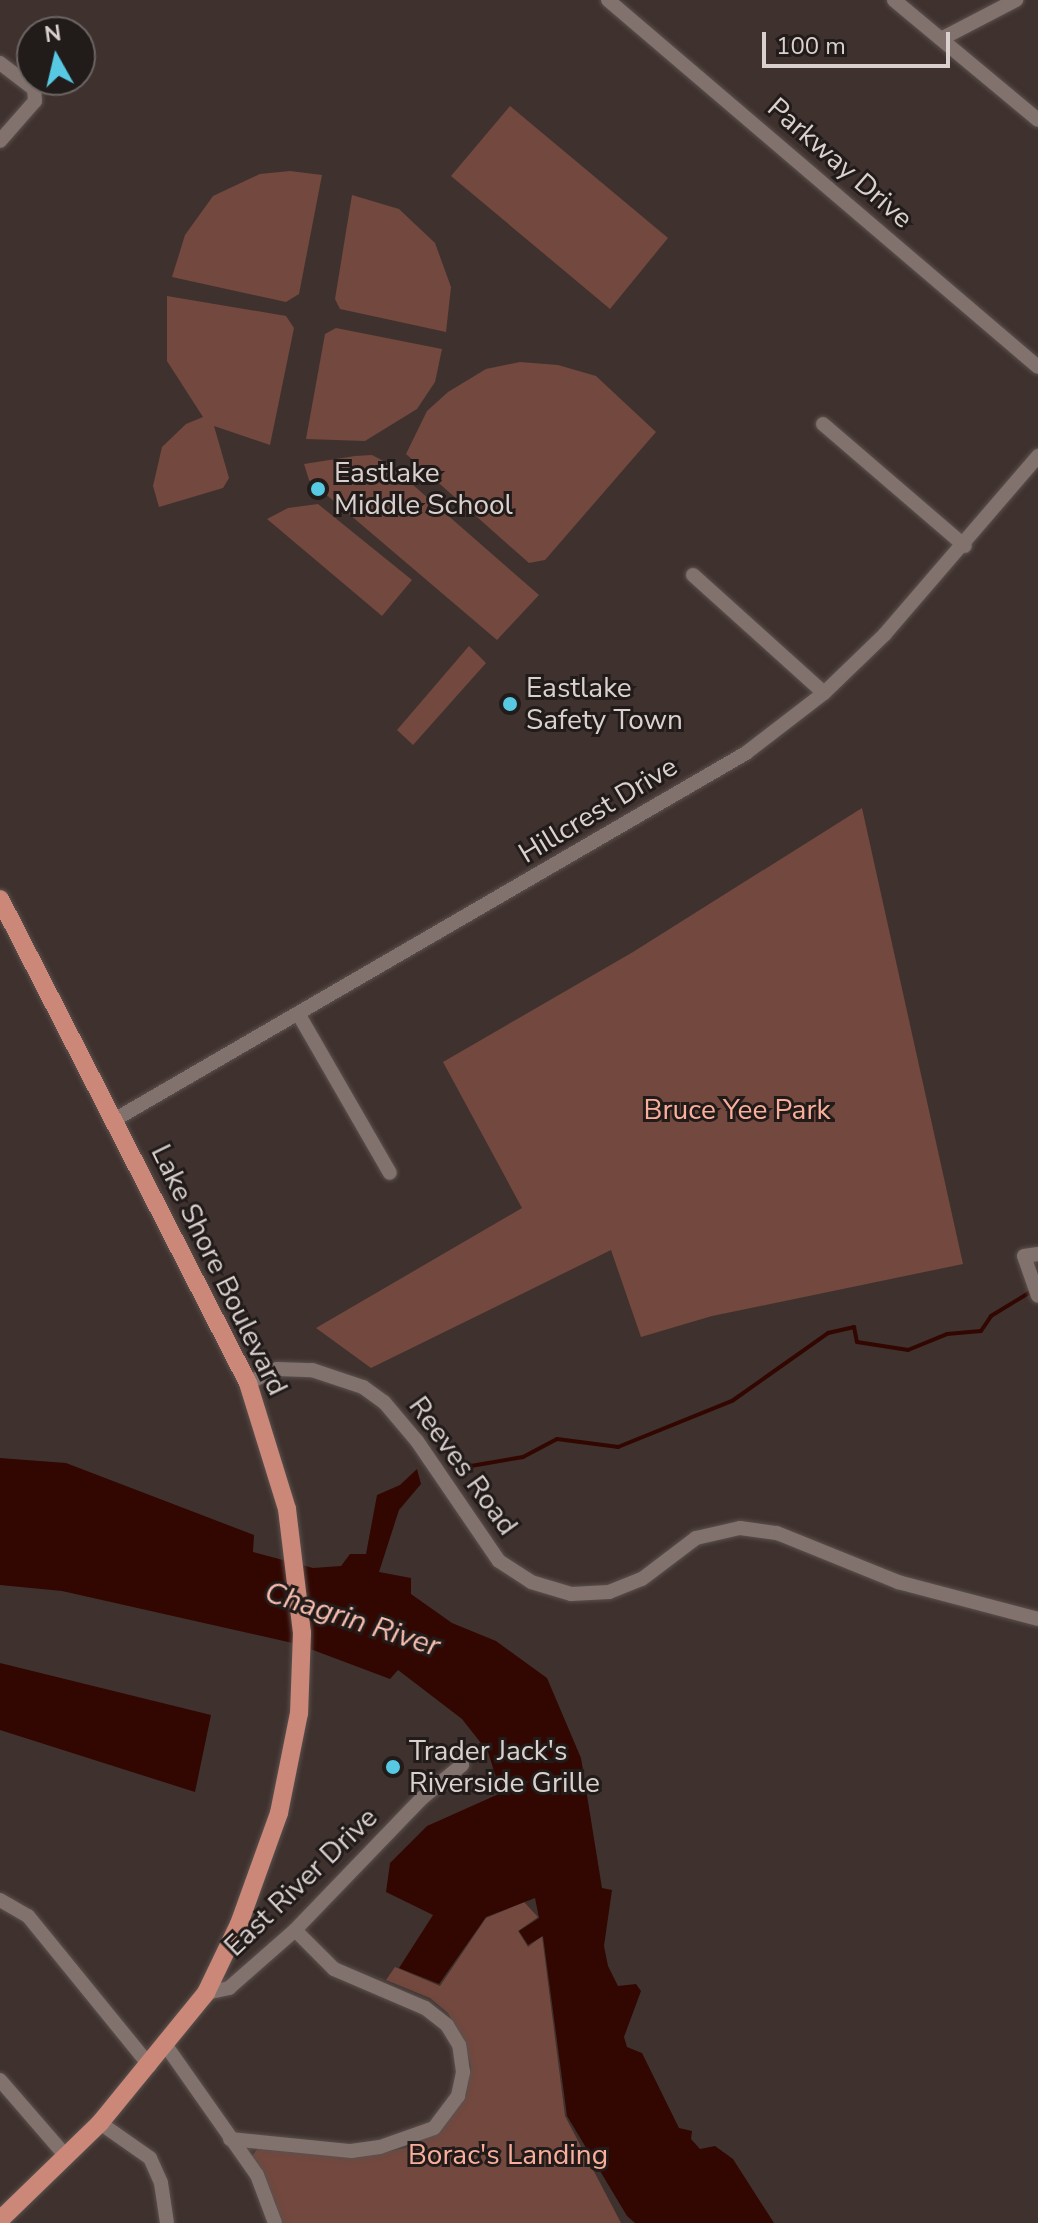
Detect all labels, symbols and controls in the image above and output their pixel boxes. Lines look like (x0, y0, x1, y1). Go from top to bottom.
north arrow (16, 16, 96, 96)
scale bar (766, 16, 954, 66)
text: N (43, 18, 63, 50)
text: 100 m (776, 30, 846, 62)
street label: Parkway Drive (761, 91, 919, 235)
place label: Eastlake Middle School (334, 456, 513, 522)
marker: Eastlake Middle School (309, 480, 327, 498)
place label: Eastlake Safety Town (526, 671, 683, 737)
marker: Eastlake Safety Town (501, 695, 519, 713)
street label: Hillcrest Drive (513, 750, 683, 870)
park label: Bruce Yee Park (644, 1093, 830, 1127)
street label: Lake Shore Boulevard (144, 1139, 294, 1401)
street label: Reeves Road (402, 1390, 524, 1542)
water label: Chagrin River (260, 1575, 444, 1665)
place label: Trader Jack's Riverside Grille (409, 1734, 600, 1800)
marker: Trader Jack's Riverside Grille (384, 1758, 402, 1776)
street label: East River Drive (218, 1801, 384, 1963)
park label: Borac's Landing (408, 2138, 608, 2172)

